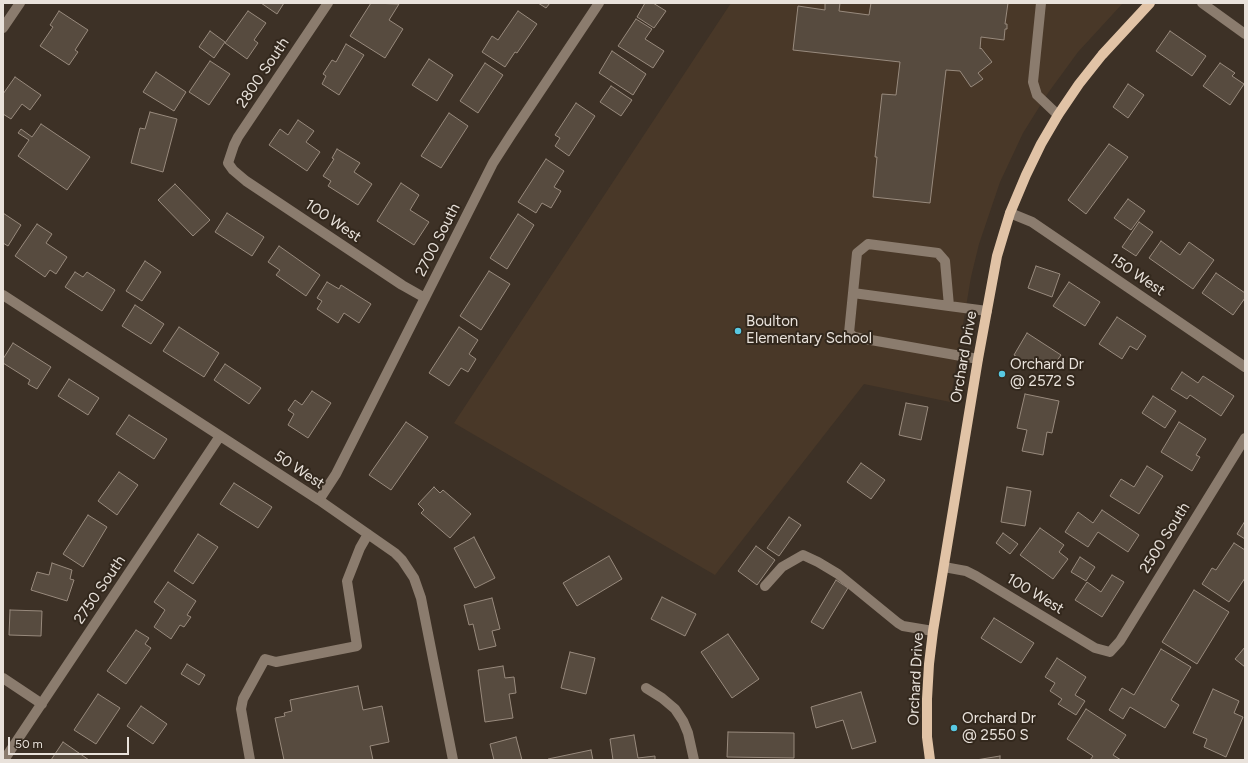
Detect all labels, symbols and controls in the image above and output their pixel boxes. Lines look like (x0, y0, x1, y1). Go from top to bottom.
street label: 2800 South (233, 34, 293, 112)
street label: 100 West (302, 196, 364, 246)
street label: 2700 South (412, 200, 464, 280)
street label: 150 West (1106, 250, 1168, 300)
street label: Orchard Drive (947, 310, 981, 404)
place label: Boulton Elementary School (746, 313, 872, 348)
marker: Boulton Elementary School (733, 326, 743, 336)
place label: Orchard Dr @ 2572 S (1010, 356, 1084, 391)
marker: Orchard Dr @ 2572 S (997, 369, 1007, 379)
street label: 50 West (270, 447, 328, 493)
street label: 2500 South (1136, 499, 1194, 577)
street label: 2750 South (71, 552, 129, 628)
street label: 100 West (1003, 570, 1067, 618)
street label: Orchard Drive (905, 632, 927, 726)
place label: Orchard Dr @ 2550 S (962, 710, 1036, 745)
marker: Orchard Dr @ 2550 S (949, 723, 959, 733)
scale bar (10, 729, 131, 755)
text: 50 m (15, 737, 43, 751)

